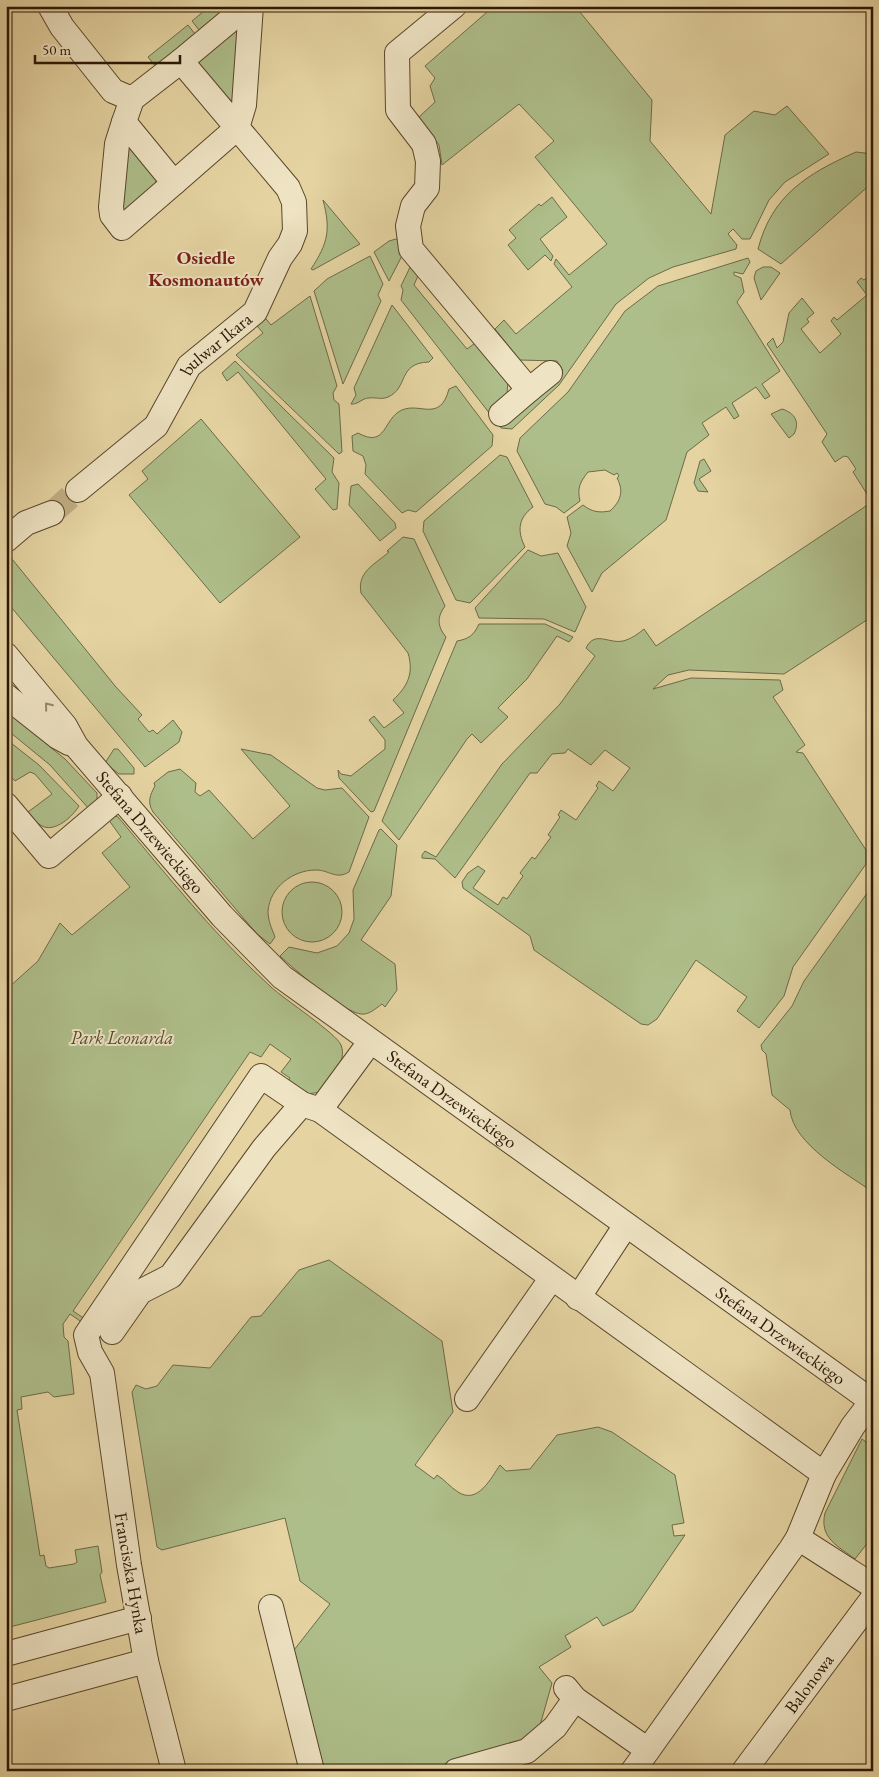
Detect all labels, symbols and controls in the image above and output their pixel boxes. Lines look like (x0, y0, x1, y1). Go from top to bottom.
scale bar (35, 32, 180, 64)
text: 50 m (42, 40, 71, 59)
district label: Osiedle Kosmonautów (148, 245, 265, 292)
street label: bulwar Ikara (174, 307, 257, 379)
one-way arrow (45, 703, 54, 712)
street label: Stefana Drzewieckiego (91, 766, 210, 898)
park label: Park Leonarda (71, 1026, 173, 1049)
street label: Stefana Drzewieckiego (383, 1044, 522, 1153)
street label: Stefana Drzewieckiego (711, 1281, 851, 1390)
street label: Franciszka Hynka (109, 1510, 154, 1636)
street label: Balonowa (779, 1648, 839, 1718)

